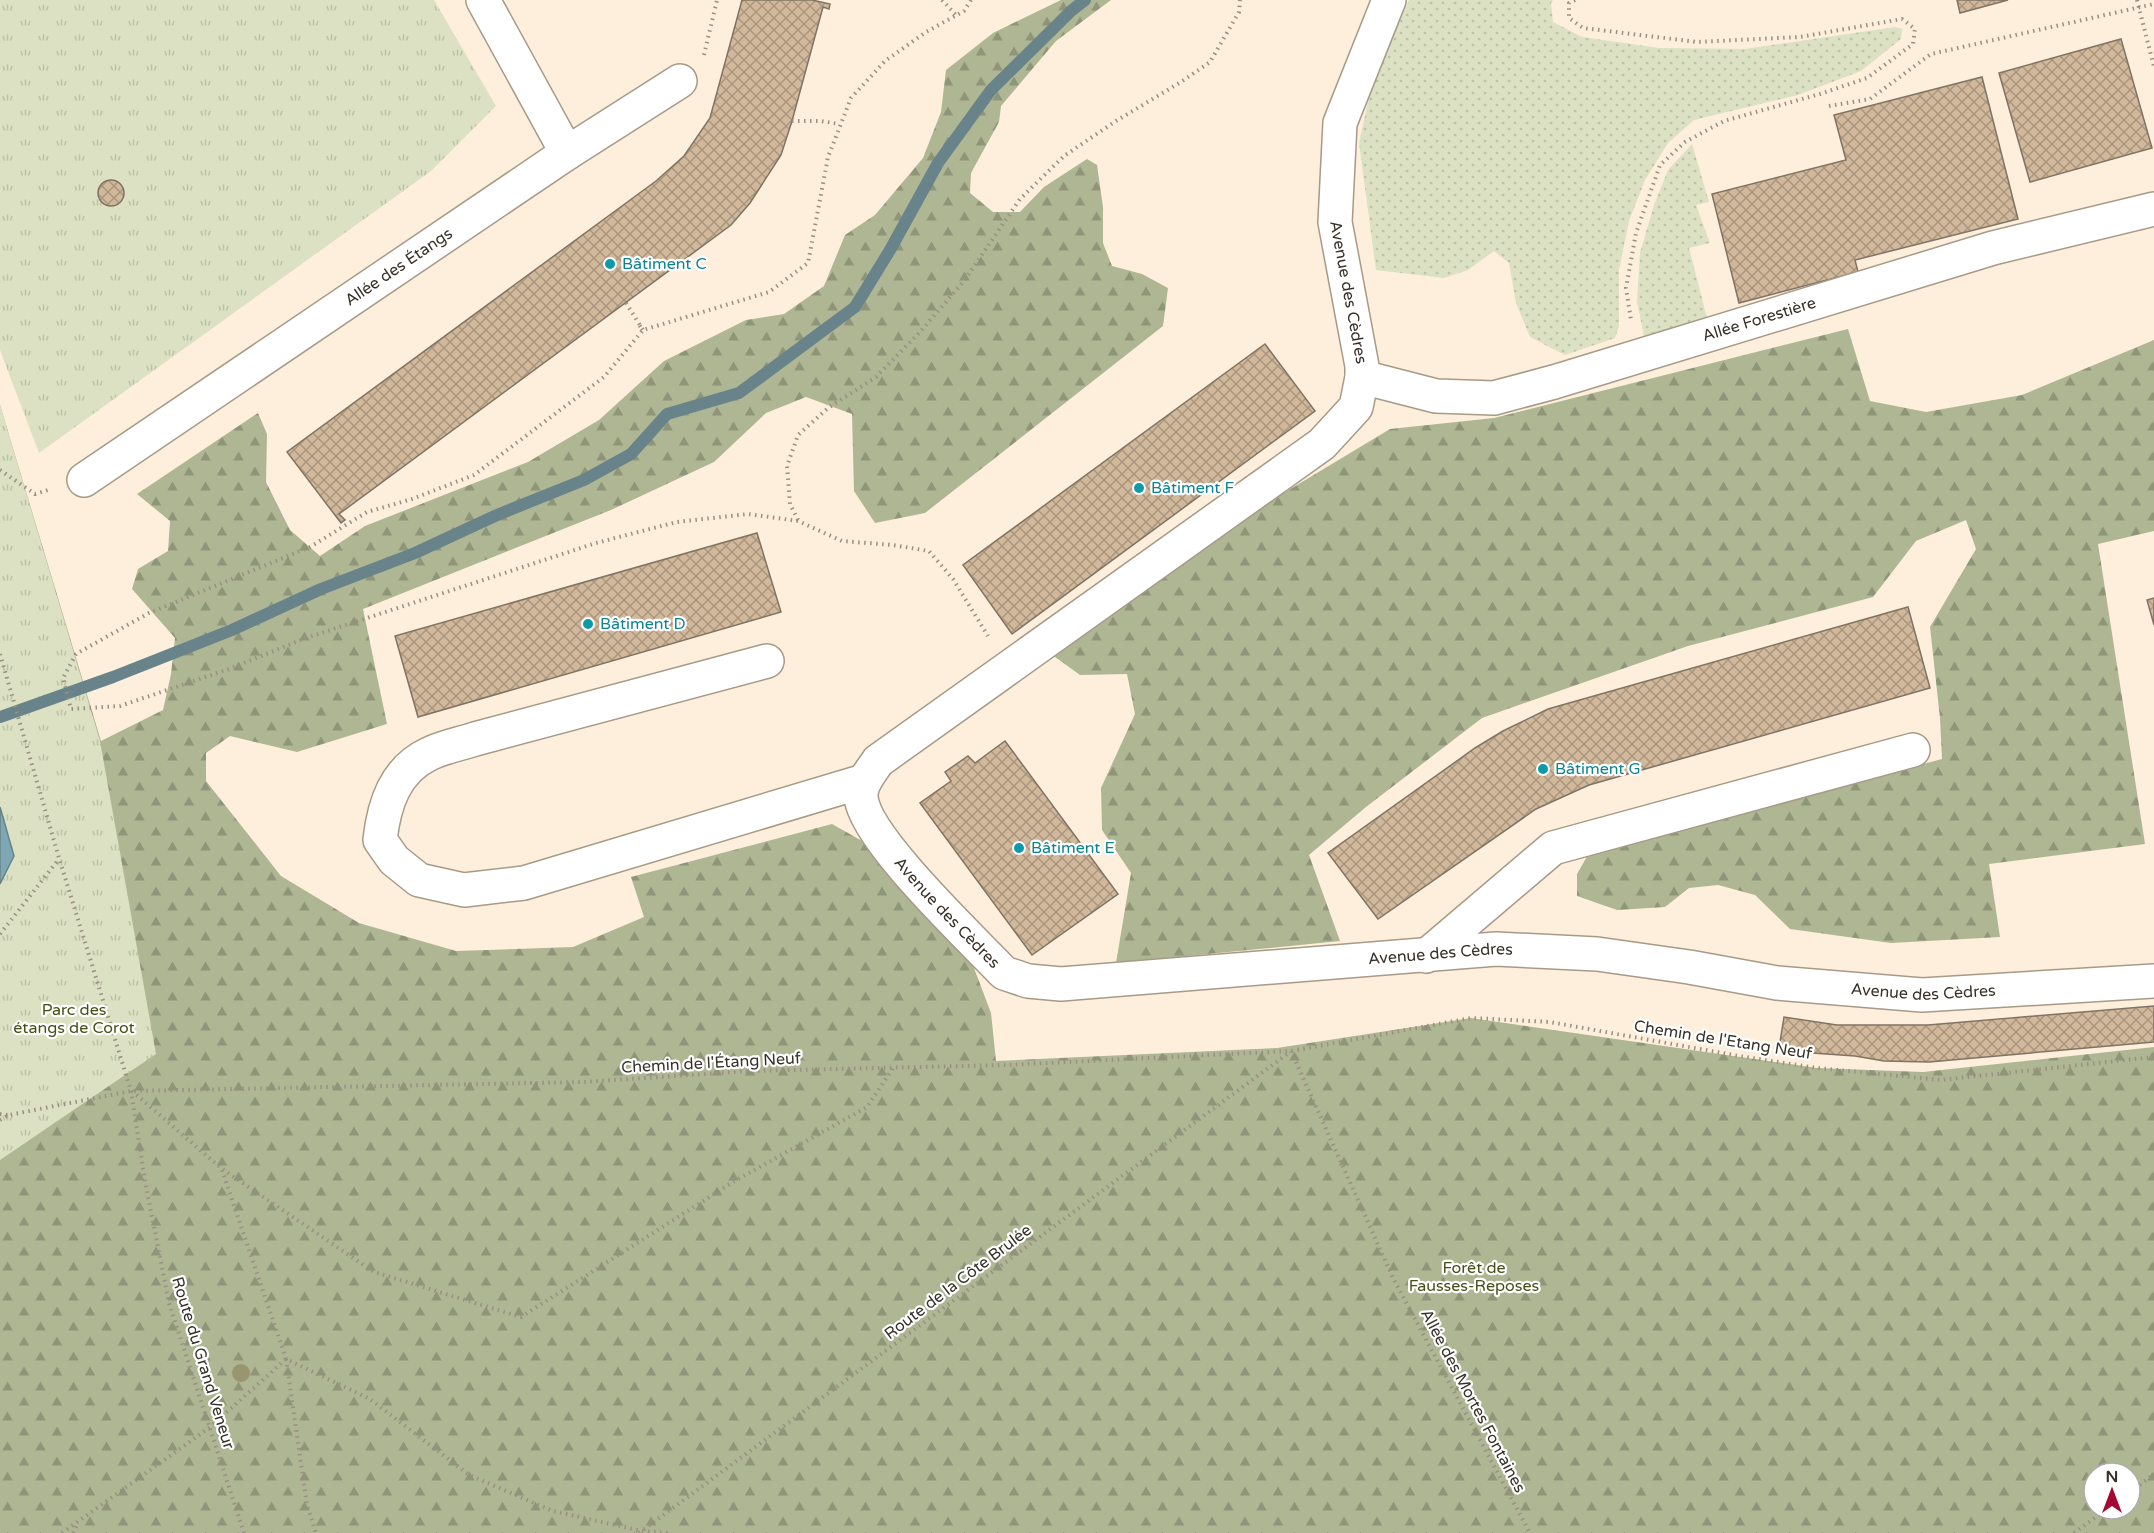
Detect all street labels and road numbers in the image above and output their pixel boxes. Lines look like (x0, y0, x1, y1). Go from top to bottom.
street label: Avenue des Cèdres (1325, 219, 1371, 365)
street label: Allée des Étangs (341, 223, 456, 310)
street label: Allée Forestière (1700, 293, 1818, 346)
street label: Avenue des Cèdres (890, 853, 1004, 973)
street label: Avenue des Cèdres (1367, 939, 1513, 969)
street label: Avenue des Cèdres (1850, 979, 1996, 1005)
street label: Chemin de l'Etang Neuf (1633, 1016, 1814, 1064)
street label: Chemin de l'Étang Neuf (621, 1048, 802, 1078)
street label: Route de la Côte Brulée (880, 1220, 1036, 1344)
street label: Route du Grand Veneur (167, 1274, 239, 1452)
street label: Allée des Mortes Fontaines (1416, 1306, 1530, 1496)

